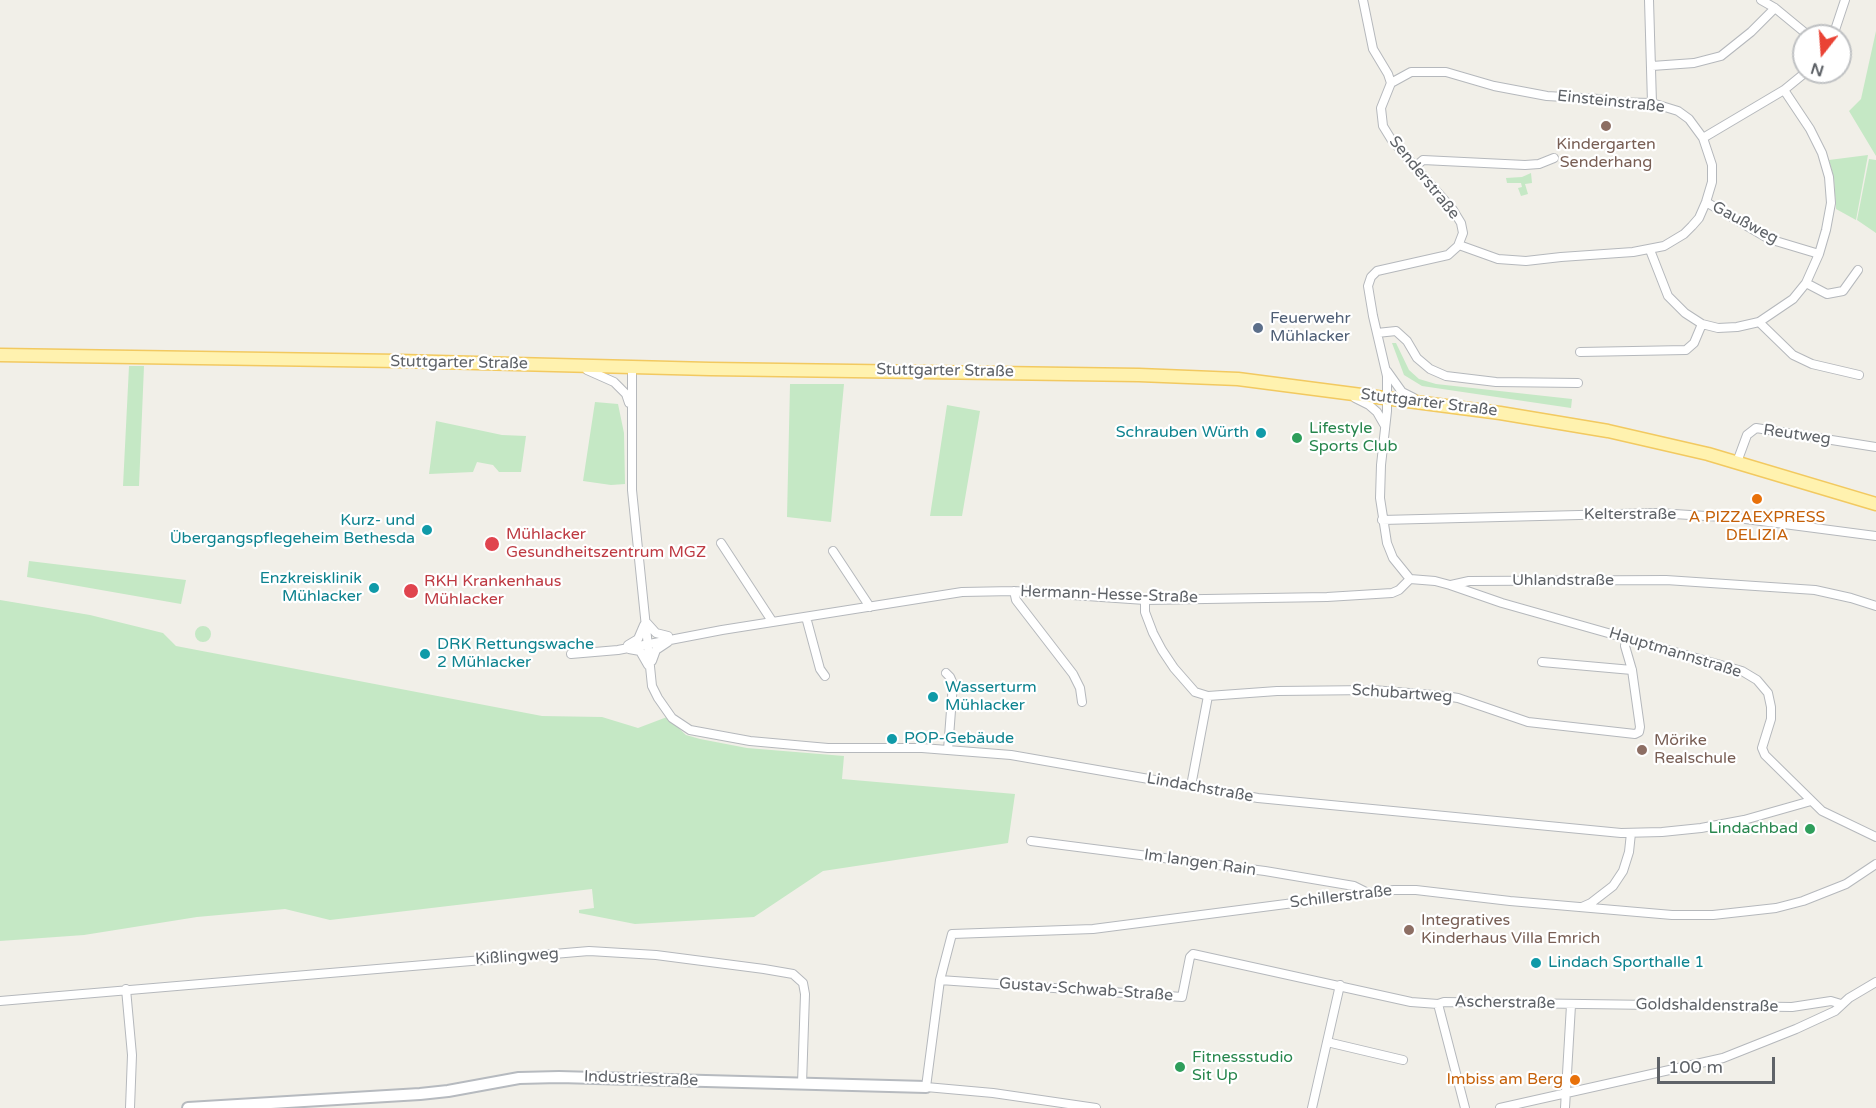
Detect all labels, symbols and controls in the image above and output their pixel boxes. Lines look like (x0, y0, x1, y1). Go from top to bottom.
north arrow (1792, 24, 1852, 84)
text: N (1808, 58, 1826, 81)
street label: Einsteinstraße (1556, 87, 1666, 117)
marker: Kindergarten Senderhang (1599, 119, 1613, 133)
street label: Senderstraße (1385, 132, 1463, 224)
place label: Kindergarten Senderhang (1556, 135, 1656, 173)
street label: Gaußweg (1709, 198, 1781, 248)
place label: Feuerwehr Mühlacker (1270, 309, 1351, 347)
marker: Feuerwehr Mühlacker (1251, 321, 1265, 335)
street label: Stuttgarter Straße (390, 352, 528, 374)
street label: Stuttgarter Straße (876, 360, 1014, 382)
street label: Stuttgarter Straße (1360, 385, 1498, 421)
place label: Lifestyle Sports Club (1309, 419, 1398, 457)
street label: Reutweg (1762, 421, 1832, 449)
place label: Schrauben Würth (1116, 423, 1249, 443)
marker: Schrauben Würth (1254, 426, 1268, 440)
marker: Lifestyle Sports Club (1290, 431, 1304, 445)
marker: A PIZZAEXPRESS DELIZIA (1750, 492, 1764, 506)
street label: Kelterstraße (1584, 505, 1676, 525)
place label: A PIZZAEXPRESS DELIZIA (1689, 508, 1825, 546)
place label: Kurz- und Übergangspflegeheim Bethesda (170, 511, 415, 549)
marker: Kurz- und Übergangspflegeheim Bethesda (420, 523, 434, 537)
place label: Mühlacker Gesundheitszentrum MGZ (506, 525, 706, 563)
marker: Mühlacker Gesundheitszentrum MGZ (483, 535, 501, 553)
place label: Enzkreisklinik Mühlacker (260, 569, 362, 607)
street label: Uhlandstraße (1512, 571, 1614, 591)
place label: RKH Krankenhaus Mühlacker (424, 572, 561, 610)
marker: Enzkreisklinik Mühlacker (367, 581, 381, 595)
marker: RKH Krankenhaus Mühlacker (402, 582, 420, 600)
street label: Hermann-Hesse-Straße (1020, 582, 1198, 608)
street label: Hauptmannstraße (1606, 624, 1744, 682)
place label: DRK Rettungswache 2 Mühlacker (437, 635, 594, 673)
marker: DRK Rettungswache 2 Mühlacker (418, 647, 432, 661)
place label: Wasserturm Mühlacker (945, 678, 1037, 716)
street label: Schubartweg (1351, 681, 1453, 707)
marker: Wasserturm Mühlacker (926, 690, 940, 704)
place label: POP-Gebäude (904, 729, 1014, 749)
place label: Mörike Realschule (1654, 731, 1736, 769)
marker: POP-Gebäude (885, 732, 899, 746)
marker: Mörike Realschule (1635, 743, 1649, 757)
street label: Lindachstraße (1145, 769, 1255, 807)
place label: Lindachbad (1709, 819, 1798, 839)
marker: Lindachbad (1803, 822, 1817, 836)
street label: Im langen Rain (1143, 846, 1257, 880)
street label: Schillerstraße (1289, 881, 1393, 913)
place label: Integratives Kinderhaus Villa Emrich (1421, 911, 1600, 949)
marker: Integratives Kinderhaus Villa Emrich (1402, 923, 1416, 937)
street label: Kißlingweg (474, 944, 560, 970)
place label: Lindach Sporthalle 1 (1548, 953, 1704, 973)
marker: Lindach Sporthalle 1 (1529, 956, 1543, 970)
street label: Gustav-Schwab-Straße (998, 974, 1174, 1006)
street label: Ascherstraße (1454, 993, 1556, 1013)
street label: Goldshaldenstraße (1635, 995, 1779, 1017)
scale bar (1660, 1045, 1778, 1083)
place label: Fitnessstudio Sit Up (1192, 1048, 1293, 1086)
text: 100 m (1668, 1056, 1723, 1078)
marker: Fitnessstudio Sit Up (1173, 1060, 1187, 1074)
street label: Industriestraße (583, 1067, 699, 1091)
place label: Imbiss am Berg (1446, 1070, 1563, 1090)
marker: Imbiss am Berg (1568, 1073, 1582, 1087)

